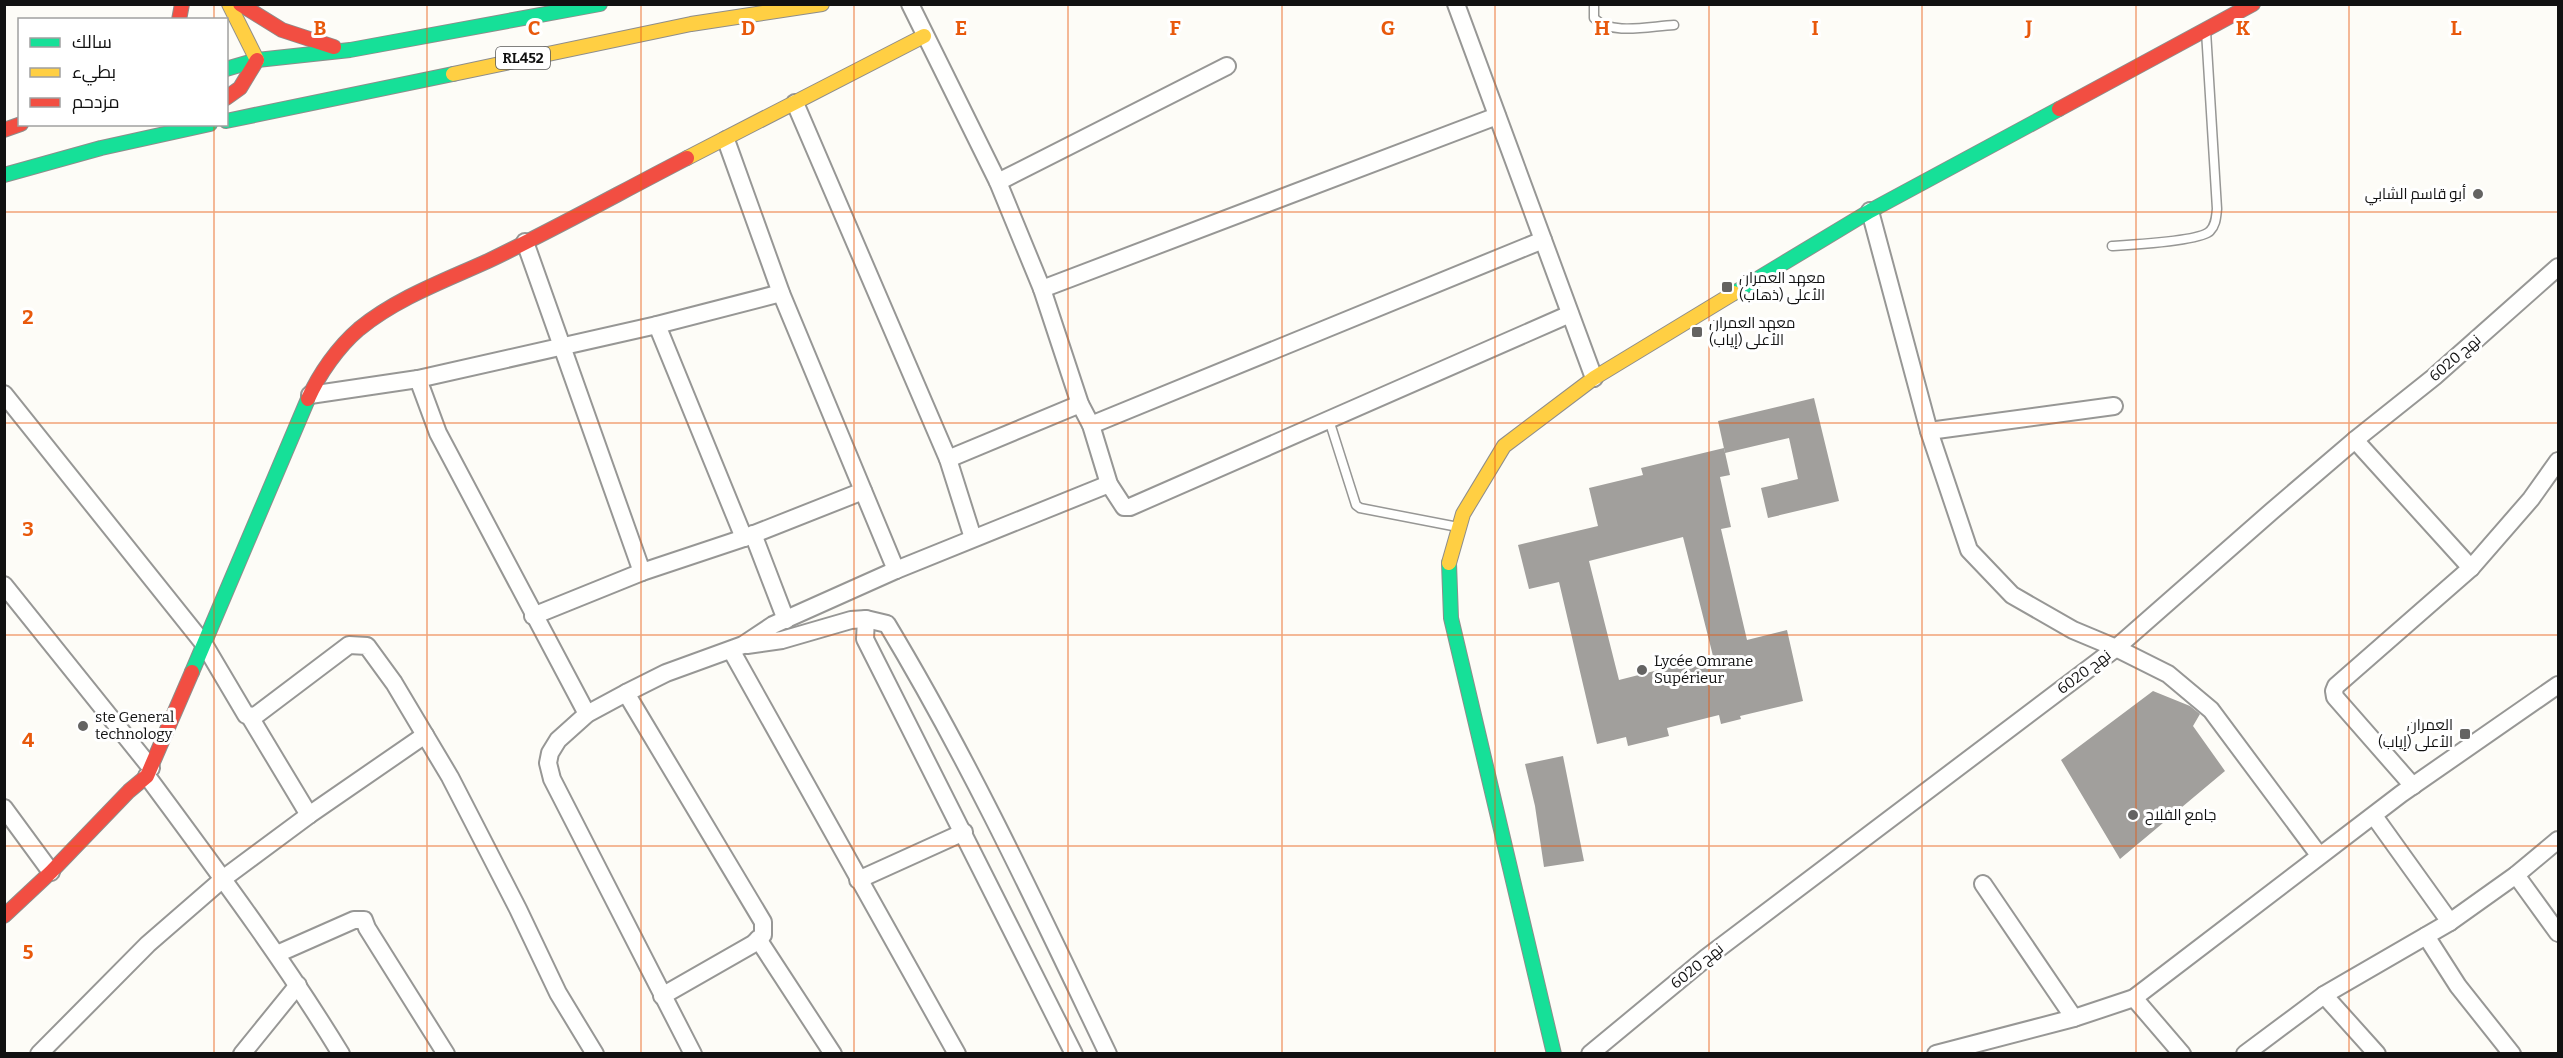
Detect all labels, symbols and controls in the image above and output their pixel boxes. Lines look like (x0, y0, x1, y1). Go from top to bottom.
text: B (314, 16, 327, 40)
text: C (528, 16, 540, 40)
text: D (741, 16, 755, 40)
text: E (955, 16, 967, 40)
text: F (1169, 16, 1181, 40)
text: G (1381, 16, 1395, 40)
text: H (1594, 16, 1610, 40)
text: I (1811, 16, 1819, 40)
text: J (2025, 16, 2033, 40)
text: K (2236, 16, 2251, 40)
text: L (2450, 16, 2462, 40)
legend (18, 18, 228, 126)
text: سالك (72, 31, 112, 53)
road number: RL452 (496, 47, 550, 69)
text: بطيء (72, 61, 116, 86)
text: مزدحم (72, 91, 120, 114)
place label: أبو قاسم الشابي (2365, 184, 2466, 206)
marker: أبو قاسم الشابي (2471, 187, 2485, 201)
place label: معهد العمران الأعلى (ذهاب) (1739, 269, 1825, 305)
marker: معهد العمران الأعلى (ذهاب) (1720, 280, 1734, 294)
text: 2 (22, 305, 34, 329)
place label: معهد العمران الأعلى (إياب) (1709, 314, 1795, 350)
marker: معهد العمران الأعلى (إياب) (1690, 325, 1704, 339)
street label: نهج 6020 (2425, 331, 2486, 387)
text: 3 (22, 517, 34, 541)
street label: نهج 6020 (2054, 646, 2116, 700)
place label: Lycée Omrane Supérieur (1654, 652, 1753, 687)
marker: Lycée Omrane Supérieur (1635, 663, 1649, 677)
place label: ste General technology (95, 708, 174, 743)
place label: العمران الأعلى (إياب) (2378, 716, 2453, 752)
marker: ste General technology (76, 719, 90, 733)
marker: العمران الأعلى (إياب) (2458, 727, 2472, 741)
text: 4 (22, 728, 34, 752)
place label: جامع الفلاح (2145, 806, 2216, 826)
marker: جامع الفلاح (2126, 808, 2140, 822)
street label: نهج 6020 (1667, 939, 1728, 994)
text: 5 (23, 940, 34, 964)

